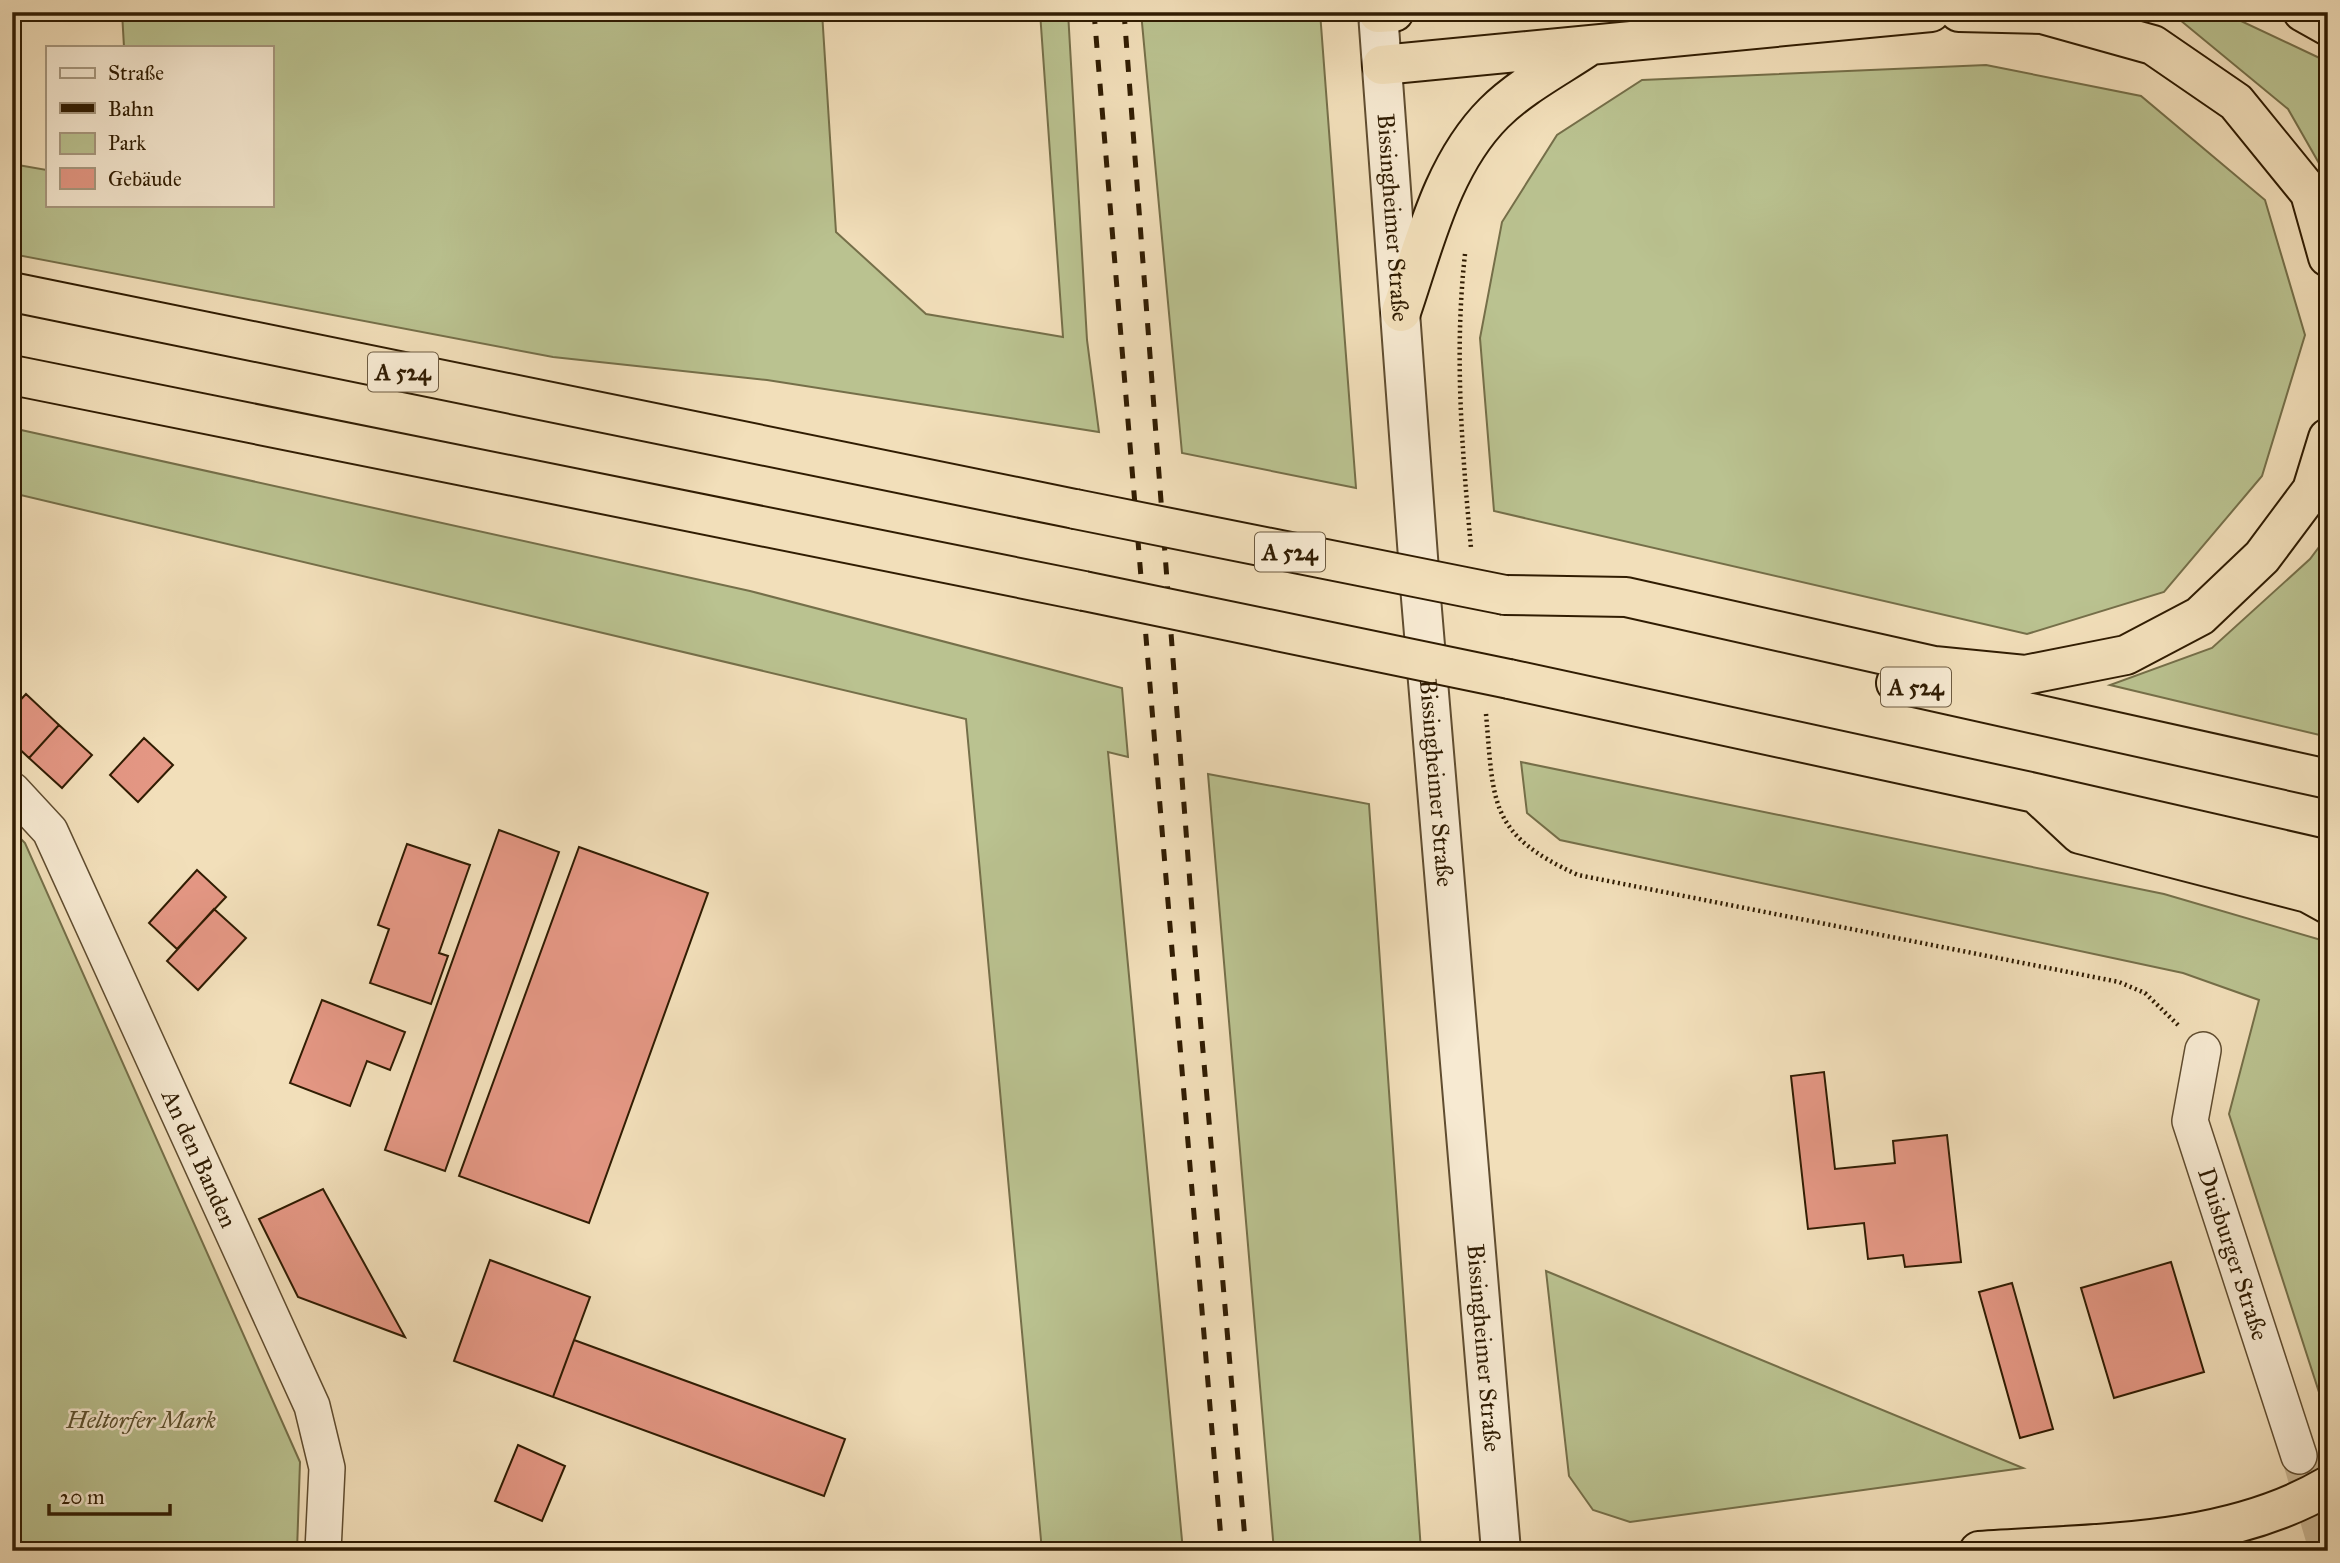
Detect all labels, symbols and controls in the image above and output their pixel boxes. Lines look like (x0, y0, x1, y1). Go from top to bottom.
legend (46, 46, 273, 206)
text: Straße (108, 60, 164, 86)
text: Bahn (108, 96, 154, 122)
street label: Bissingheimer Straße (1370, 112, 1416, 323)
text: Park (108, 130, 146, 156)
text: Gebäude (108, 166, 182, 192)
road number: A 524 (368, 352, 438, 392)
road number: A 524 (1255, 532, 1325, 572)
road number: A 524 (1881, 667, 1951, 706)
street label: Bissingheimer Straße (1413, 677, 1460, 888)
street label: An den Banden (154, 1084, 244, 1233)
street label: Duisburger Straße (2191, 1164, 2275, 1344)
street label: Bissingheimer Straße (1460, 1243, 1508, 1453)
park label: Heltorfer Mark (65, 1405, 216, 1435)
scale bar (49, 1472, 170, 1516)
text: 20 m (60, 1484, 105, 1510)

